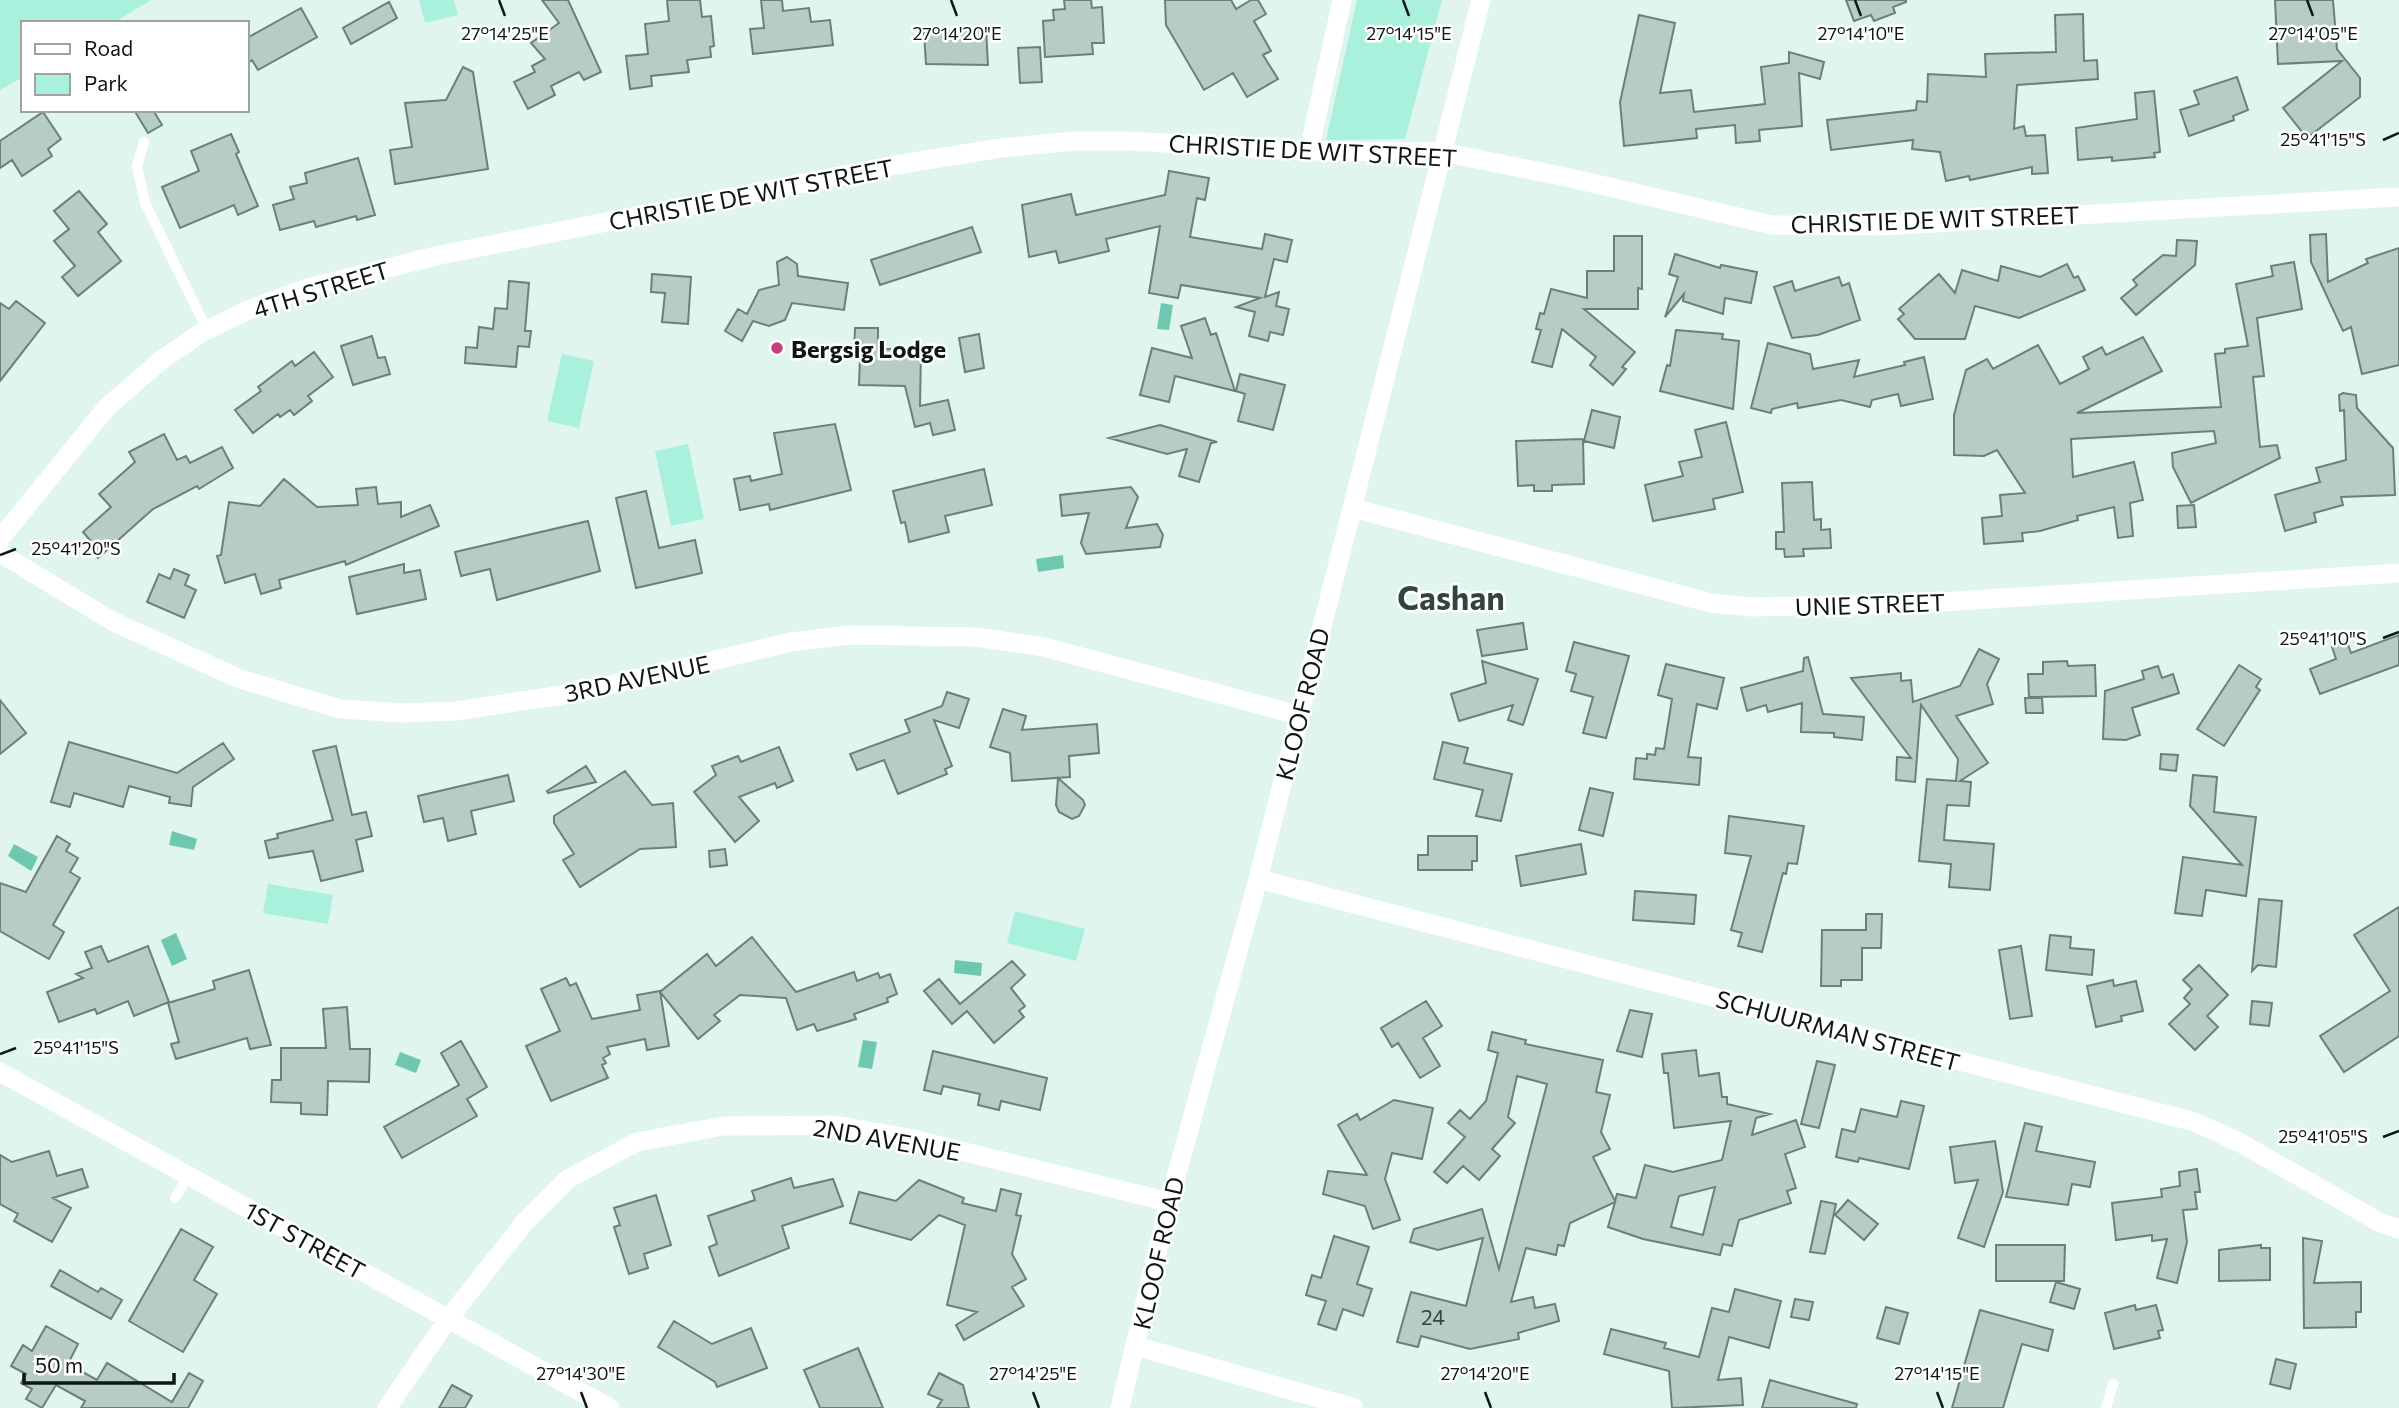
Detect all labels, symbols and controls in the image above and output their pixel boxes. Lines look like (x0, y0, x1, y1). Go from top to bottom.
legend (21, 21, 248, 112)
text: 27°14'25"E (461, 22, 549, 44)
text: 27°14'20"E (912, 22, 1002, 44)
text: 27°14'15"E (1366, 22, 1452, 44)
text: 27°14'10"E (1818, 22, 1905, 44)
text: 27°14'05"E (2268, 22, 2358, 44)
text: Road (84, 35, 133, 60)
text: Park (84, 70, 128, 95)
street label: CHRISTIE DE WIT STREET (1168, 128, 1458, 172)
text: 25°41'15"S (2280, 128, 2366, 150)
street label: CHRISTIE DE WIT STREET (607, 152, 895, 236)
street label: CHRISTIE DE WIT STREET (1790, 199, 2080, 239)
street label: 4TH STREET (250, 255, 392, 323)
place label: Bergsig Lodge (791, 334, 946, 363)
marker: Bergsig Lodge (769, 340, 785, 356)
text: 25°41'20"S (31, 537, 121, 559)
district label: Cashan (1397, 577, 1505, 617)
street label: UNIE STREET (1794, 587, 1946, 621)
street label: KLOOF ROAD (1269, 625, 1335, 783)
text: 25°41'10"S (2279, 627, 2367, 649)
street label: 3RD AVENUE (562, 648, 712, 708)
street label: SCHUURMAN STREET (1713, 984, 1963, 1076)
text: 25°41'15"S (33, 1036, 119, 1058)
street label: 2ND AVENUE (811, 1112, 963, 1166)
text: 25°41'05"S (2278, 1125, 2368, 1147)
street label: KLOOF ROAD (1126, 1174, 1190, 1332)
street label: 1ST STREET (240, 1195, 370, 1285)
house number: 24 (1421, 1304, 1445, 1329)
scale bar (24, 1342, 175, 1386)
text: 50 m (35, 1352, 83, 1377)
text: 27°14'30"E (536, 1362, 626, 1384)
text: 27°14'25"E (989, 1362, 1077, 1384)
text: 27°14'20"E (1440, 1362, 1530, 1384)
text: 27°14'15"E (1894, 1362, 1980, 1384)

